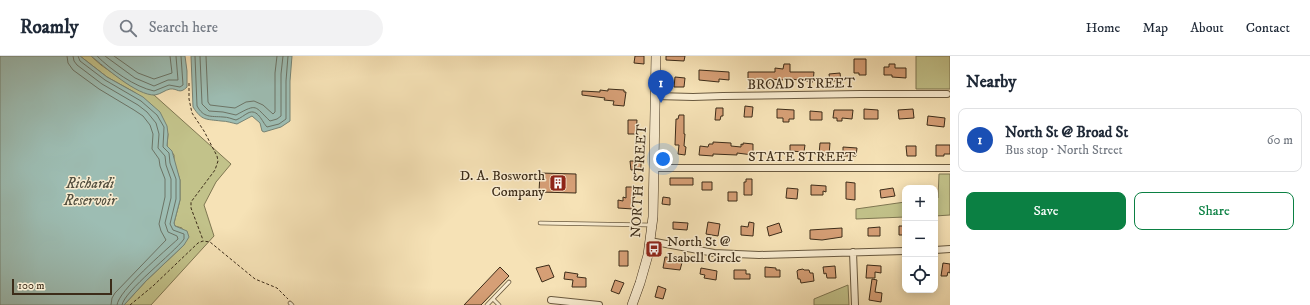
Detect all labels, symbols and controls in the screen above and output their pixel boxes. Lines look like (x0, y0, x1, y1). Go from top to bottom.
search box (103, 10, 383, 46)
text: Roamly (20, 16, 79, 39)
icon: search (117, 17, 139, 39)
text: Search here (149, 18, 218, 37)
text: Home (1086, 19, 1120, 37)
text: Map (1142, 19, 1168, 37)
text: About (1190, 19, 1224, 37)
text: Contact (1246, 19, 1290, 37)
pin: 1 (648, 70, 674, 103)
text: Nearby (966, 71, 1016, 93)
street label: BROAD STREET (747, 74, 855, 94)
text: North St @ Broad St (1005, 123, 1128, 142)
street label: NORTH STREET (627, 124, 651, 238)
text: 1 (978, 132, 982, 148)
text: 60 m (1267, 132, 1293, 148)
text: Bus stop · North Street (1005, 142, 1123, 158)
street label: STATE STREET (748, 148, 856, 166)
your location (653, 149, 673, 169)
place label: D. A. Bosworth Company (460, 167, 546, 201)
building icon: D. A. Bosworth Company (548, 173, 568, 193)
water label: Richardi Reservoir (63, 174, 118, 210)
map controls (902, 185, 938, 293)
button: + (902, 185, 938, 221)
button: Save (966, 192, 1126, 230)
button: Share (1134, 192, 1294, 230)
button: − (902, 221, 938, 257)
place label: North St @ Isabell Circle (667, 233, 741, 267)
bus stop icon: North St @ Isabell Circle (644, 239, 664, 259)
button: locate (902, 257, 938, 293)
scale bar (12, 277, 112, 296)
text: 100 m (18, 279, 44, 293)

